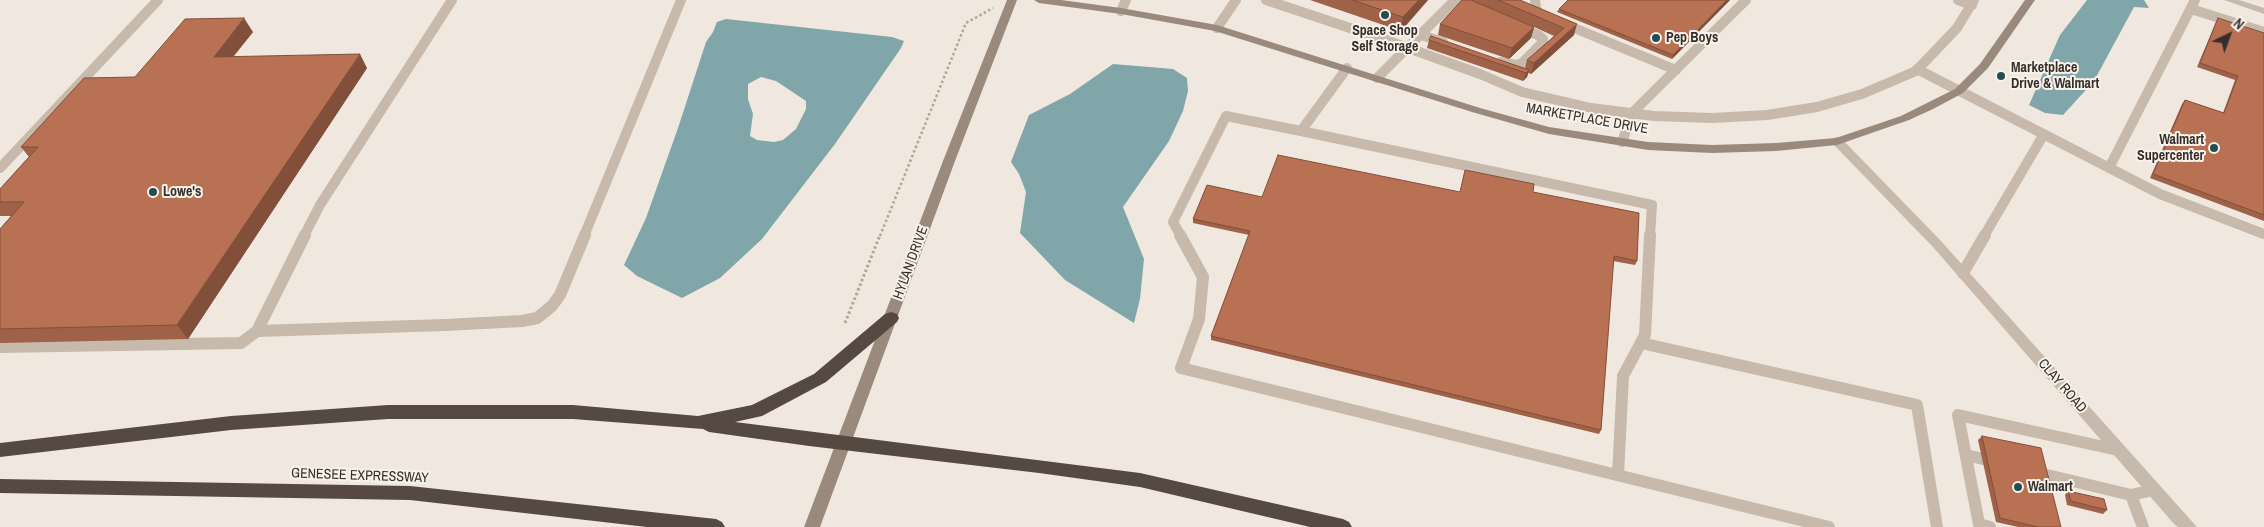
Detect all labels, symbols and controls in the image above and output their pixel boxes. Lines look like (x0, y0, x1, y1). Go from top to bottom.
marker: Space Shop Self Storage (1379, 9, 1391, 21)
north arrow (2204, 10, 2254, 60)
text: N (2230, 14, 2248, 33)
place label: Space Shop Self Storage (1352, 23, 1418, 56)
place label: Pep Boys (1666, 30, 1718, 46)
marker: Pep Boys (1650, 32, 1662, 44)
place label: Marketplace Drive & Walmart (2011, 60, 2099, 92)
marker: Marketplace Drive & Walmart (1995, 70, 2007, 82)
street label: MARKETPLACE DRIVE (1525, 100, 1649, 138)
place label: Walmart Supercenter (2137, 132, 2204, 164)
marker: Walmart Supercenter (2208, 142, 2220, 154)
place label: Lowe's (163, 184, 201, 200)
marker: Lowe's (147, 186, 159, 198)
street label: HYLAN DRIVE (890, 224, 932, 302)
street label: CLAY ROAD (2034, 356, 2090, 416)
street label: GENESEE EXPRESSWAY (291, 465, 429, 487)
place label: Walmart (2028, 479, 2073, 495)
marker: Walmart (2012, 481, 2024, 493)

